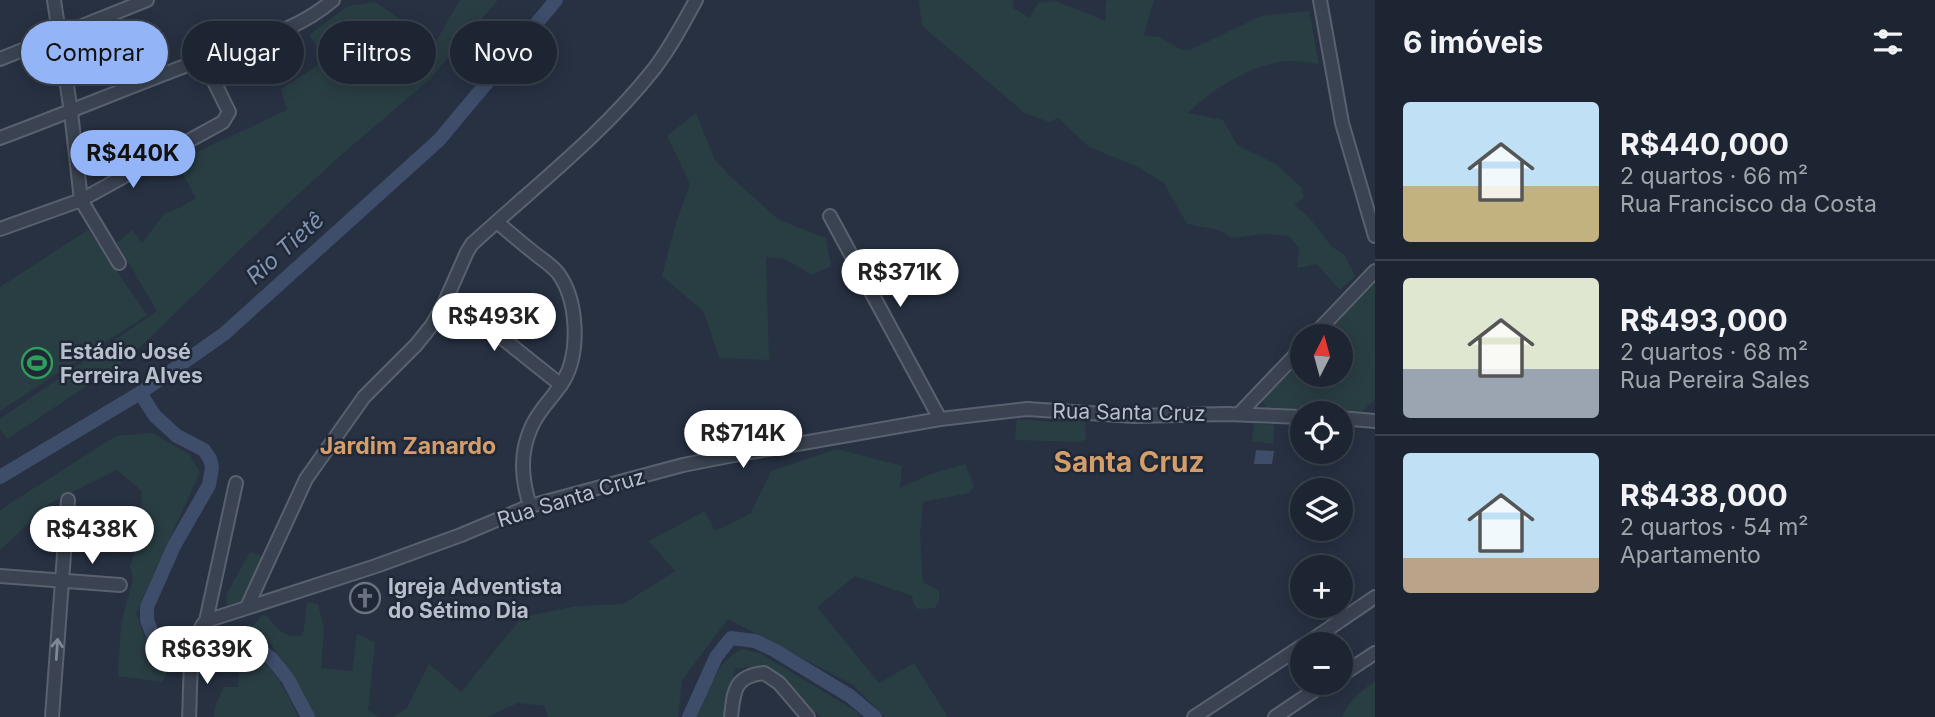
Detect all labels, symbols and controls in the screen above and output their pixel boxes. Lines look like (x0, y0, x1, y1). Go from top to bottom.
chip: Comprar (21, 21, 168, 84)
chip: Alugar (182, 21, 304, 84)
chip: Filtros (318, 21, 436, 84)
chip: Novo (450, 21, 557, 84)
icon: filters (1869, 23, 1907, 61)
text: 6 imóveis (1403, 24, 1543, 60)
text: R$440,000 (1620, 126, 1789, 162)
pin: R$440K (76, 130, 190, 190)
icon: home (1459, 130, 1543, 214)
text: R$440K (86, 139, 180, 167)
text: 2 quartos · 66 m² (1620, 162, 1808, 190)
text: Rua Francisco da Costa (1620, 190, 1877, 218)
water label: Rio Tietê (240, 206, 330, 290)
pin: R$371K (843, 250, 957, 309)
text: R$371K (858, 258, 942, 286)
pin: R$493K (437, 294, 551, 353)
text: R$493K (448, 302, 540, 330)
text: R$493,000 (1620, 302, 1788, 338)
icon: home (1459, 306, 1543, 390)
north arrow (1290, 324, 1353, 387)
map controls (1290, 324, 1353, 695)
text: 2 quartos · 68 m² (1620, 338, 1808, 366)
place label: Estádio José Ferreira Alves (60, 339, 203, 388)
sports icon: Estádio José Ferreira Alves (20, 346, 54, 380)
text: Rua Pereira Sales (1620, 366, 1810, 394)
street label: Rua Santa Cruz (1052, 398, 1206, 426)
button: locate (1290, 401, 1353, 464)
pin: R$714K (686, 410, 800, 470)
text: R$714K (700, 419, 786, 447)
district label: Jardim Zanardo (320, 432, 496, 460)
district label: Santa Cruz (1054, 445, 1204, 479)
street label: Rua Santa Cruz (494, 464, 648, 532)
text: R$438,000 (1620, 477, 1788, 513)
button: layers (1290, 478, 1353, 541)
icon: home (1459, 481, 1543, 565)
pin: R$438K (35, 506, 149, 566)
text: 2 quartos · 54 m² (1620, 513, 1809, 541)
text: R$438K (46, 515, 138, 543)
text: Apartamento (1620, 541, 1761, 569)
button: + (1290, 555, 1353, 618)
place label: Igreja Adventista do Sétimo Dia (388, 574, 562, 623)
church icon: Igreja Adventista do Sétimo Dia (348, 581, 382, 615)
pin: R$639K (150, 626, 264, 686)
button: − (1290, 632, 1353, 695)
text: R$639K (161, 635, 253, 663)
one-way arrow (51, 638, 64, 661)

